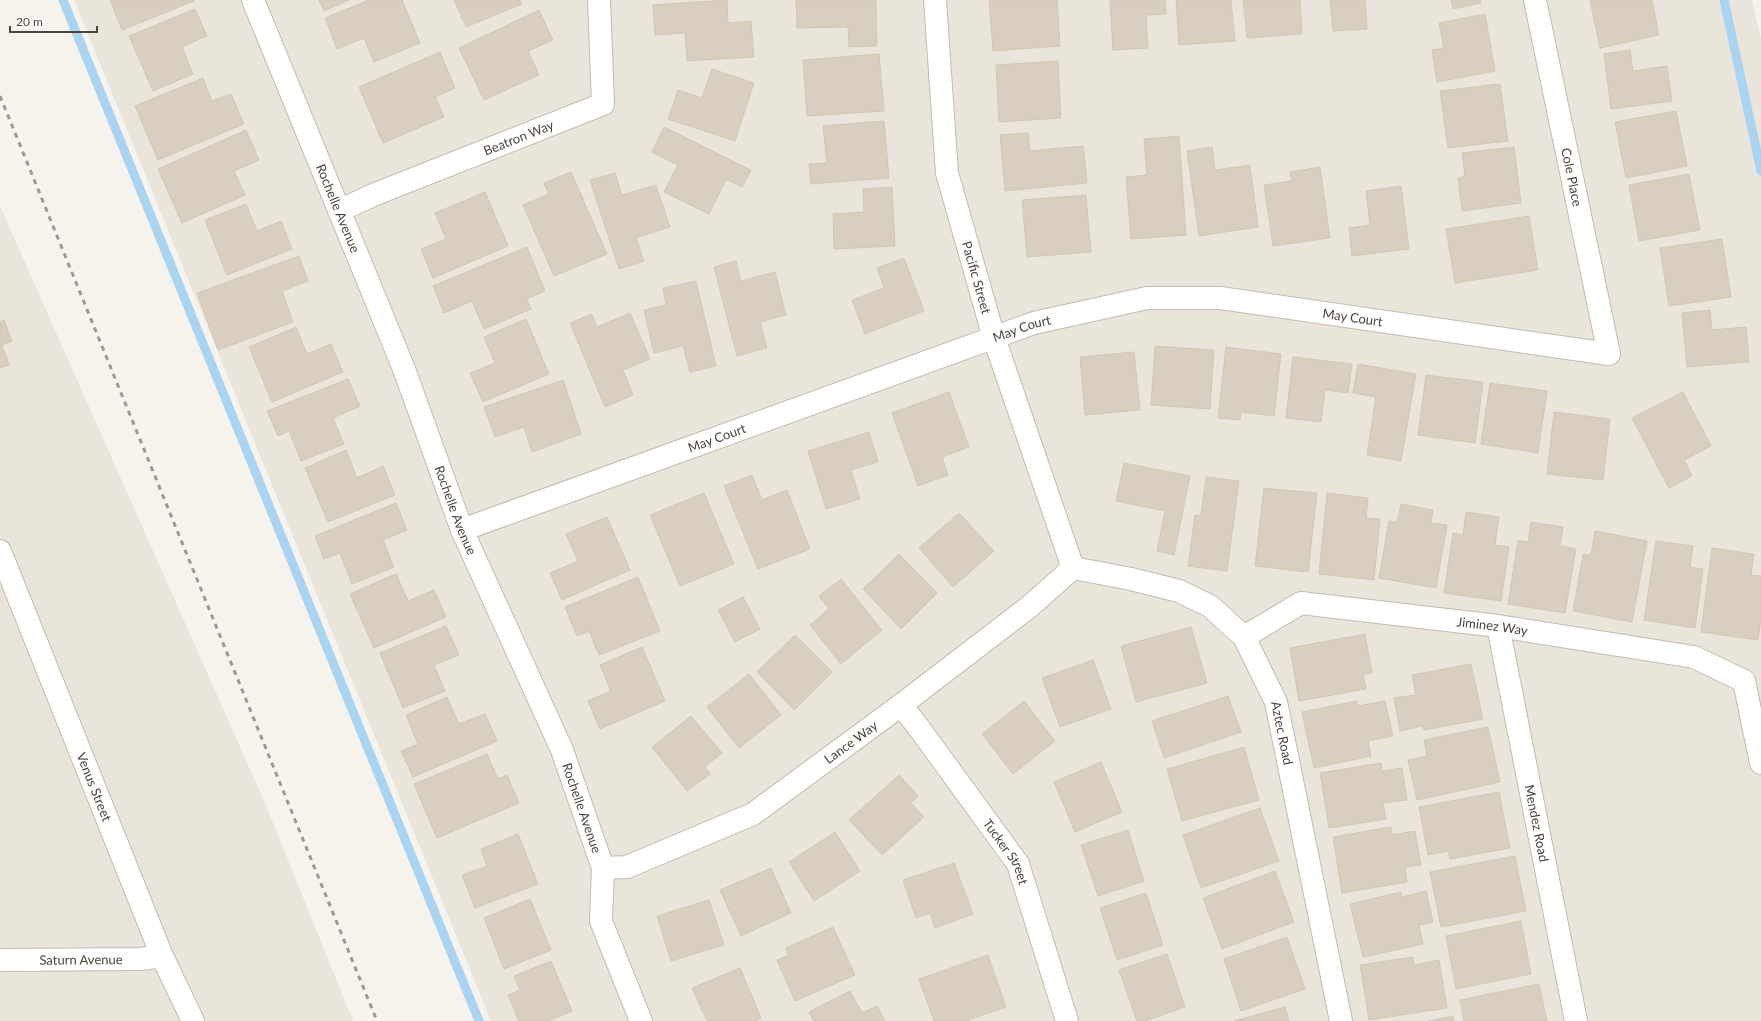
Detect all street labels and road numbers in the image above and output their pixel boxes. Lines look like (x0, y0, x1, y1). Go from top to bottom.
street label: Beatron Way (481, 116, 556, 159)
street label: Cole Place (1558, 146, 1586, 208)
street label: Rochelle Avenue (313, 161, 364, 255)
street label: Pacific Street (959, 239, 995, 316)
street label: May Court (1322, 305, 1384, 329)
street label: May Court (990, 311, 1053, 345)
street label: May Court (686, 420, 748, 456)
street label: Rochelle Avenue (431, 463, 480, 557)
street label: Jiminez Way (1456, 613, 1529, 639)
street label: Aztec Road (1268, 700, 1297, 766)
street label: Lance Way (821, 717, 881, 767)
street label: Venus Street (73, 750, 115, 824)
street label: Rochelle Avenue (559, 761, 605, 855)
street label: Mendez Road (1522, 783, 1552, 863)
street label: Tucker Street (980, 816, 1032, 887)
street label: Saturn Avenue (39, 951, 123, 968)

